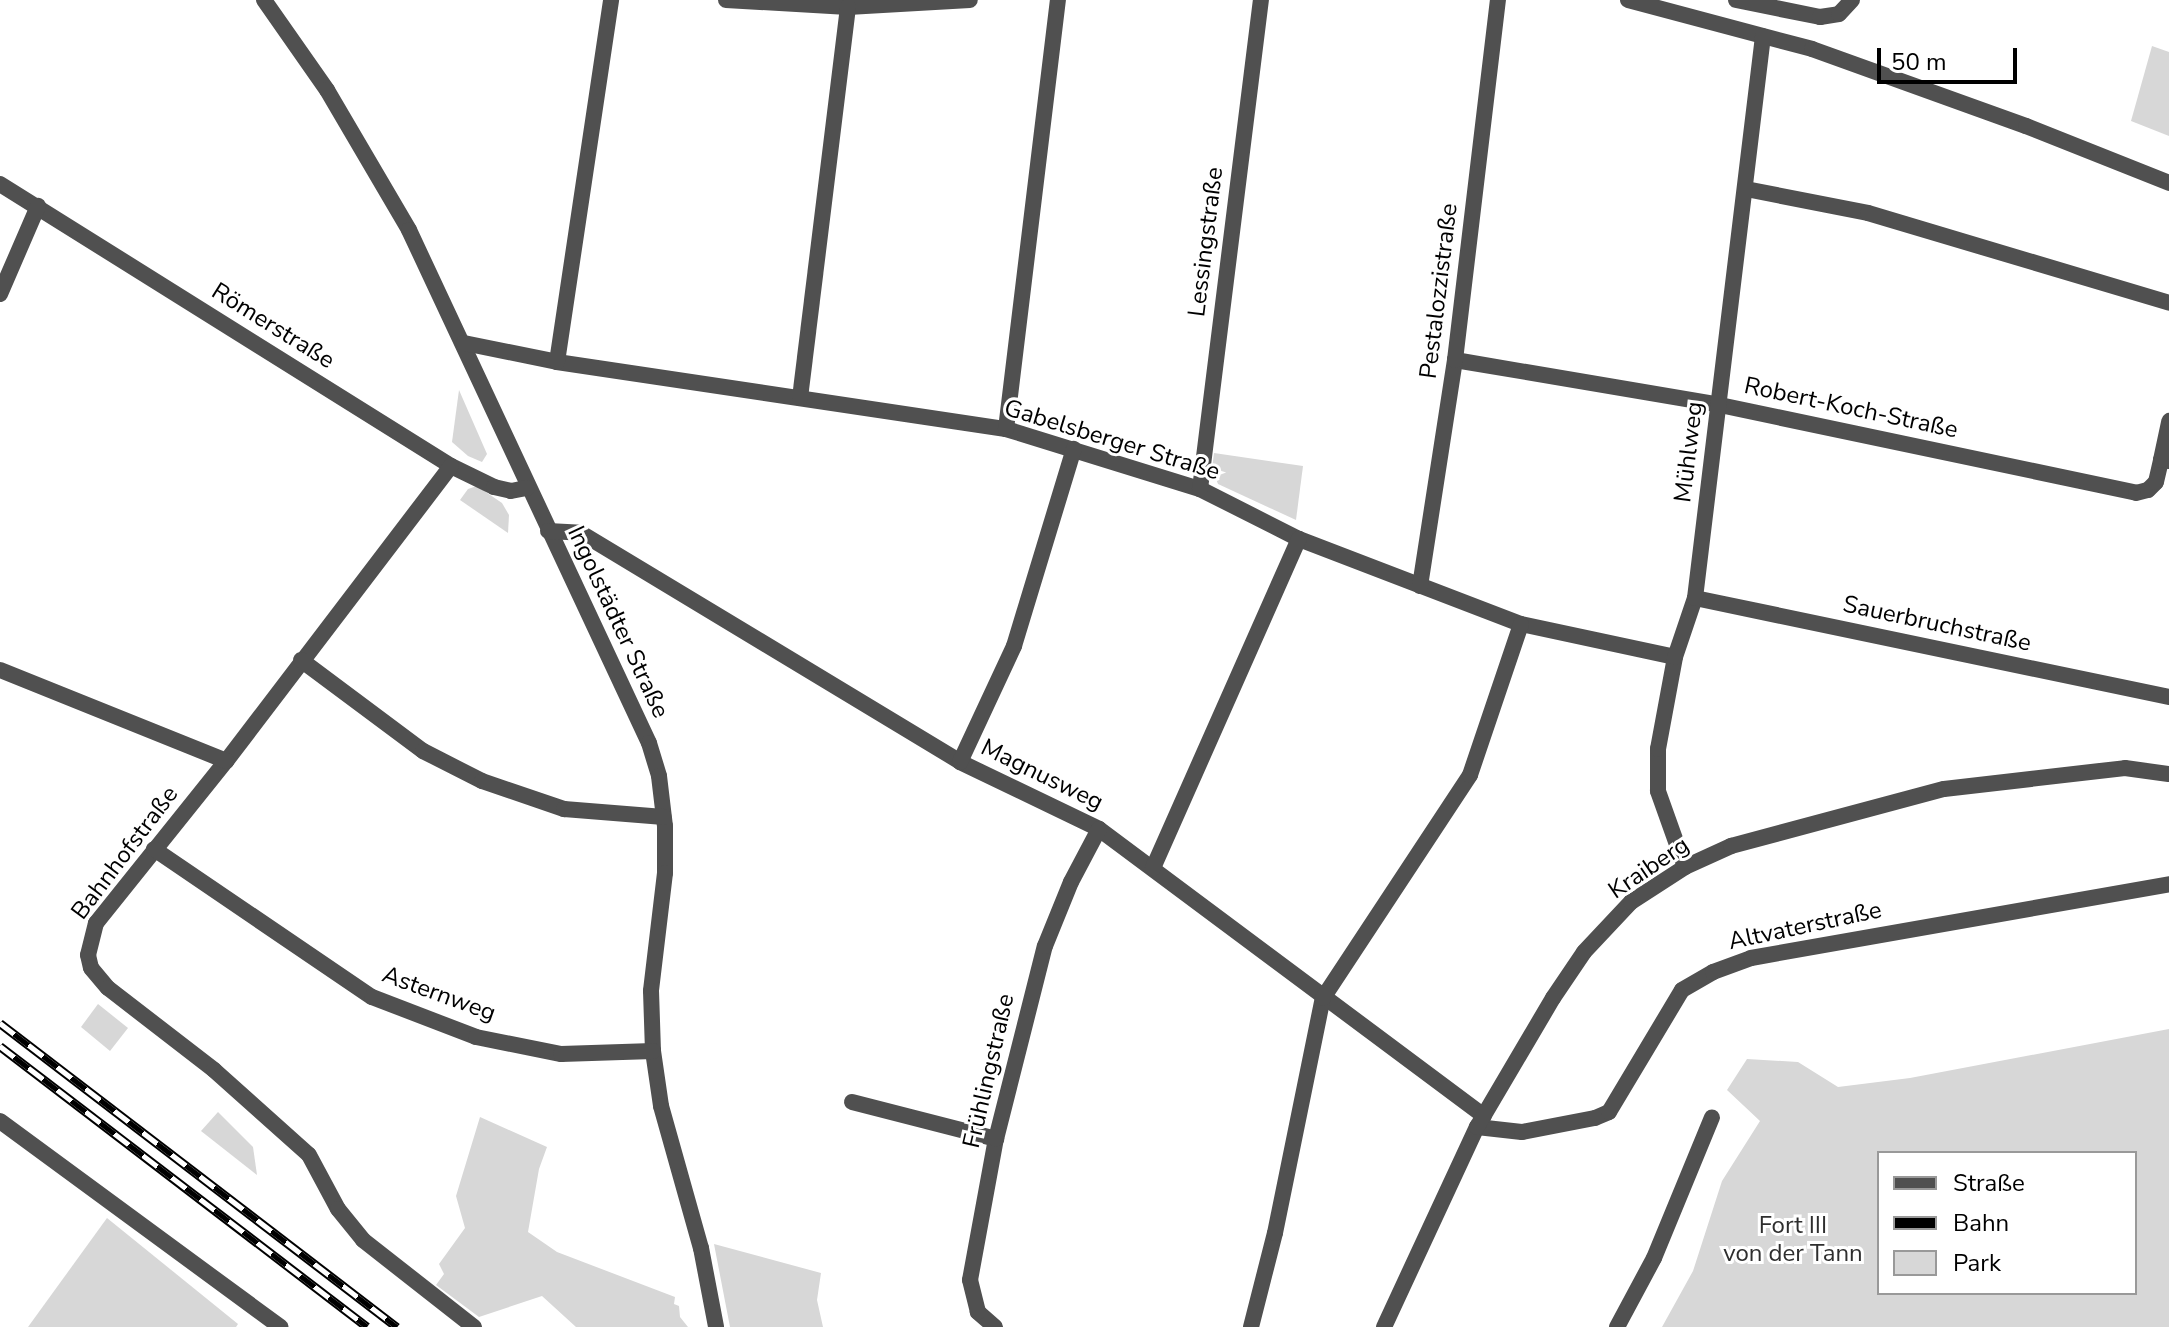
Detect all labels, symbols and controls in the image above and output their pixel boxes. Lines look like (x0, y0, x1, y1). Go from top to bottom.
scale bar (1881, 32, 2021, 82)
text: 50 m (1891, 46, 1947, 78)
street label: Lessingstraße (1183, 166, 1229, 318)
street label: Pestalozzistraße (1414, 202, 1464, 380)
street label: Römerstraße (206, 277, 340, 375)
street label: Robert-Koch-Straße (1741, 371, 1961, 445)
street label: Gabelsberger Straße (1001, 393, 1223, 487)
street label: Mühlweg (1669, 400, 1709, 504)
street label: Ingolstädter Straße (561, 522, 675, 722)
street label: Sauerbruchstraße (1840, 590, 2034, 658)
street label: Magnusweg (976, 733, 1108, 817)
street label: Bahnhofstraße (66, 781, 184, 925)
street label: Kraiberg (1603, 831, 1695, 905)
street label: Altvaterstraße (1726, 896, 1884, 956)
street label: Asternweg (378, 960, 500, 1028)
street label: Frühlingstraße (957, 991, 1021, 1151)
legend (1877, 1151, 2137, 1295)
text: Straße (1953, 1167, 2025, 1199)
text: Bahn (1953, 1207, 2009, 1239)
park label: Fort III von der Tann (1723, 1212, 1863, 1268)
text: Park (1953, 1247, 2001, 1279)

